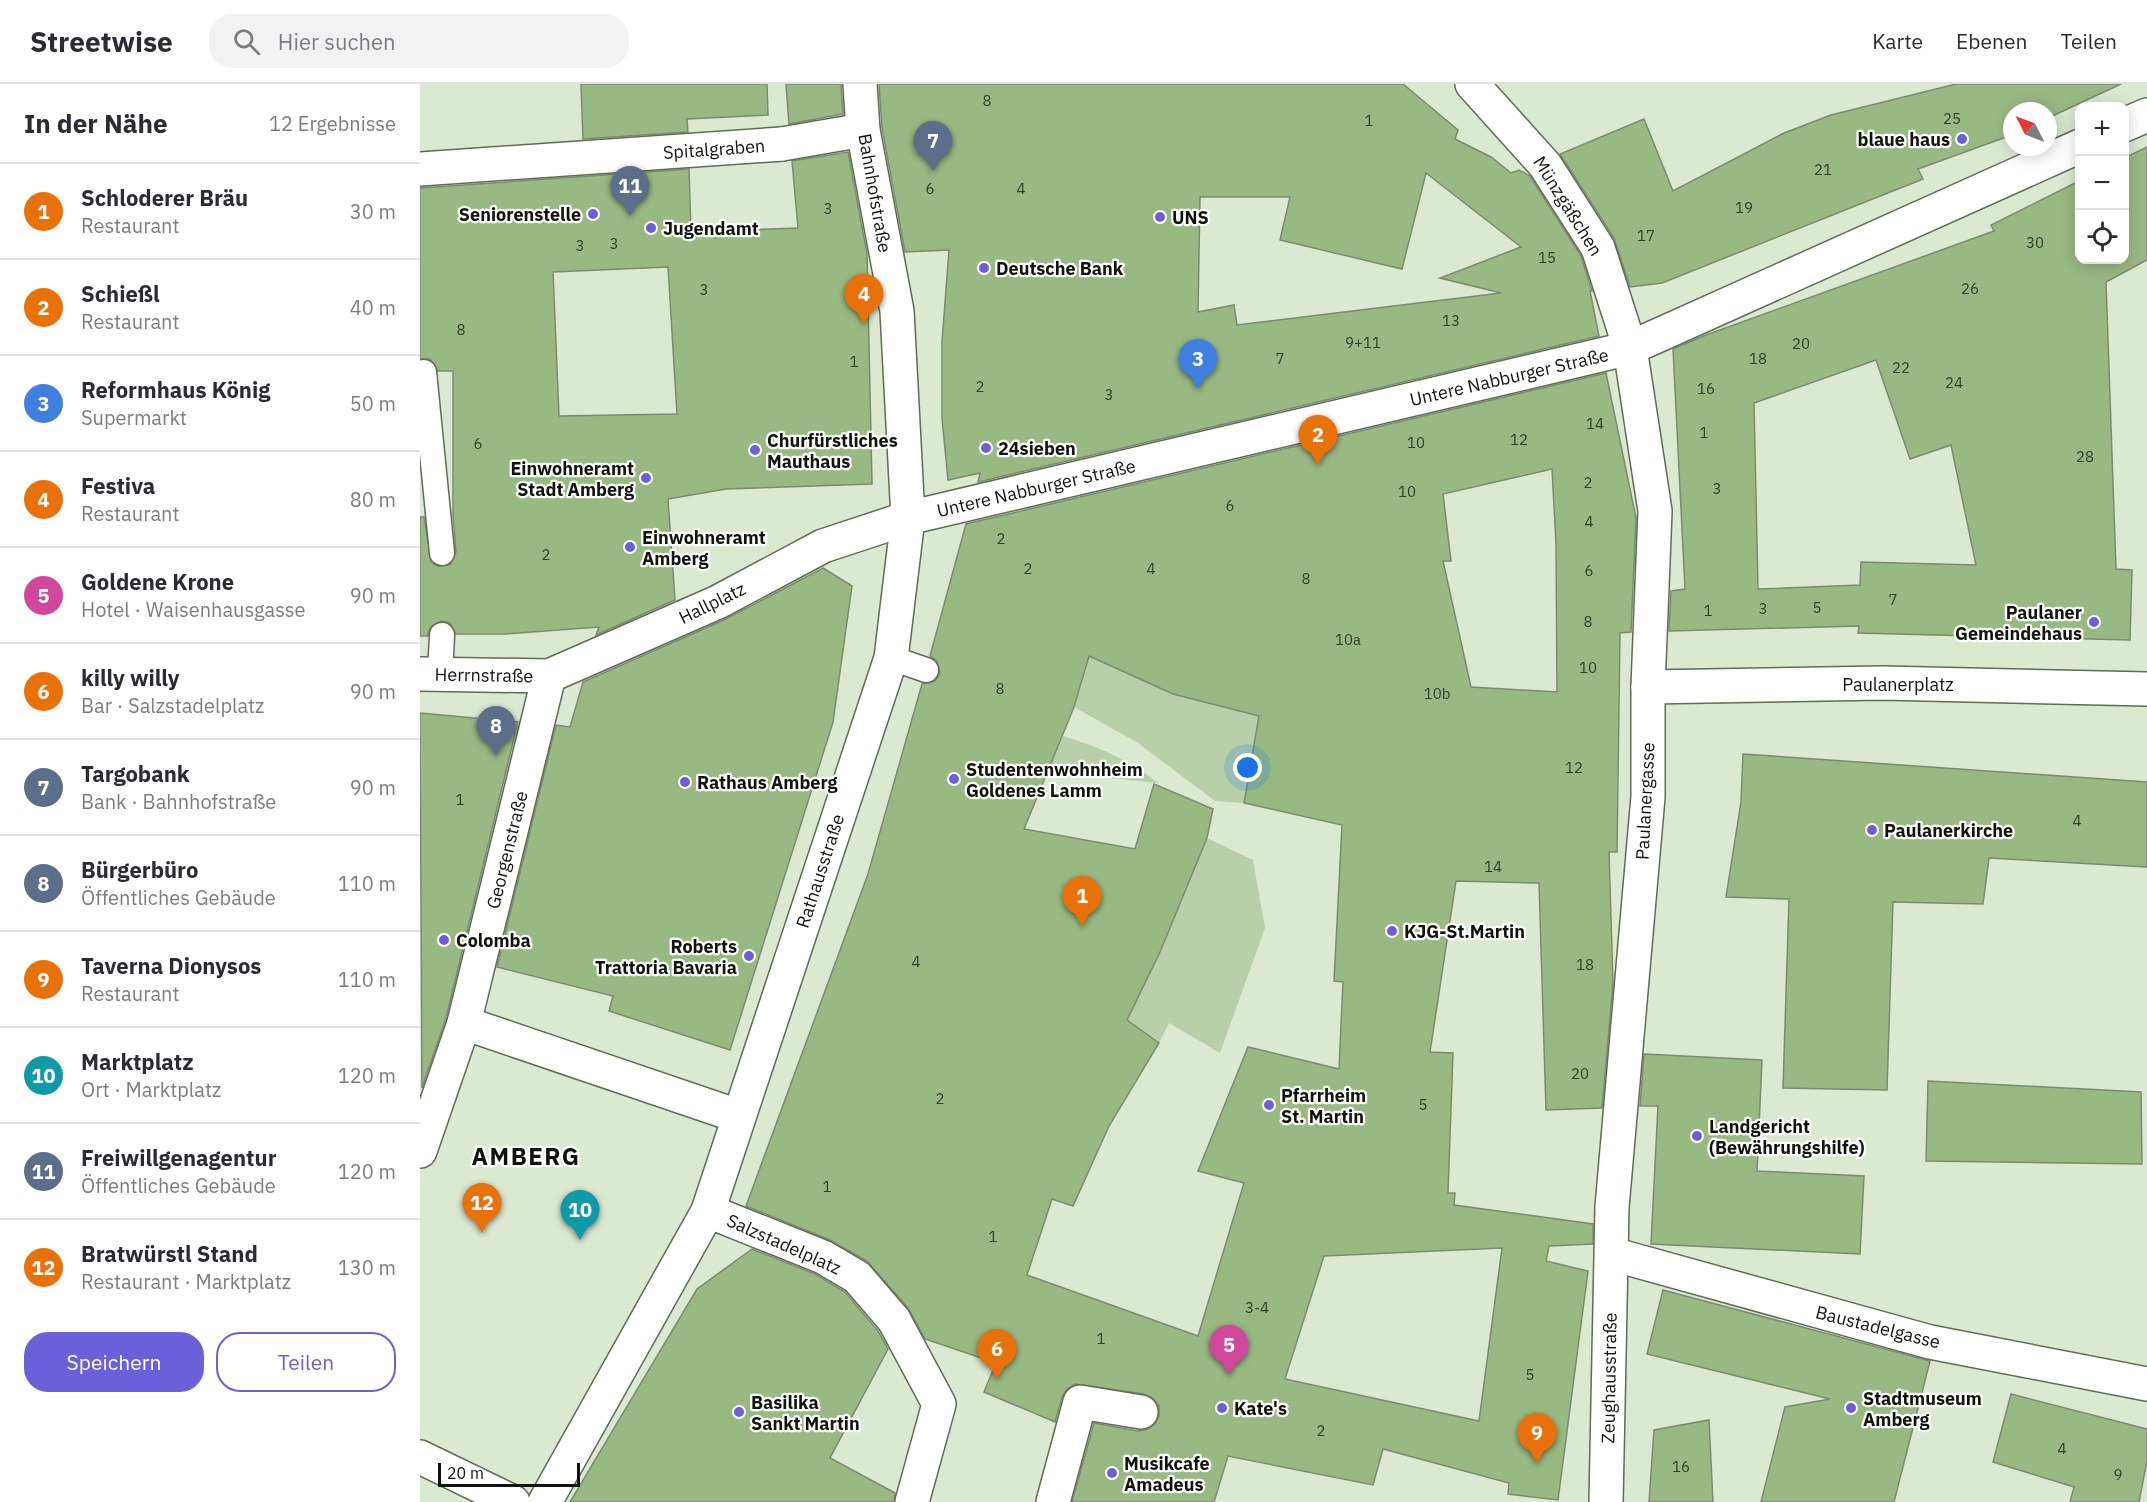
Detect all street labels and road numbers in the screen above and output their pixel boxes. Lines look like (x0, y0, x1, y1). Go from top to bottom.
street label: Bahnhofstraße (853, 132, 897, 254)
street label: Spitalgraben (662, 134, 766, 164)
street label: Münzgäßchen (1528, 152, 1608, 260)
street label: Untere Nabburger Straße (1407, 343, 1611, 411)
street label: Untere Nabburger Straße (934, 454, 1138, 522)
street label: Hallplatz (675, 577, 749, 629)
street label: Herrnstraße (435, 663, 534, 687)
street label: Paulanerplatz (1842, 673, 1954, 696)
street label: Paulanergasse (1630, 741, 1660, 860)
street label: Georgenstraße (481, 789, 533, 911)
street label: Rathausstraße (791, 811, 849, 931)
street label: Salzstadelplatz (723, 1209, 845, 1279)
street label: Baustadelgasse (1813, 1300, 1943, 1354)
street label: Zeughausstraße (1596, 1312, 1622, 1444)

